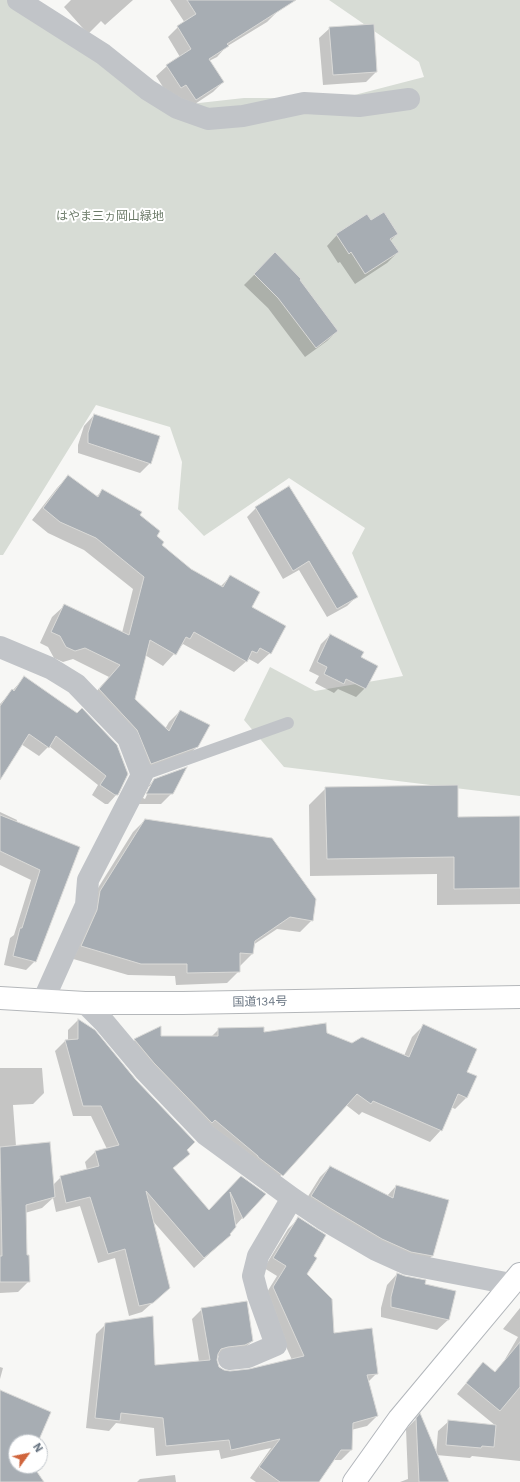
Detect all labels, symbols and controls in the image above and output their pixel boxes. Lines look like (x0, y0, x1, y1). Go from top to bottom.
park label: はやま三ヵ岡山緑地 (56, 209, 164, 223)
street label: 国道134号 (232, 994, 288, 1010)
north arrow (8, 1434, 48, 1474)
text: N (30, 1441, 45, 1455)

